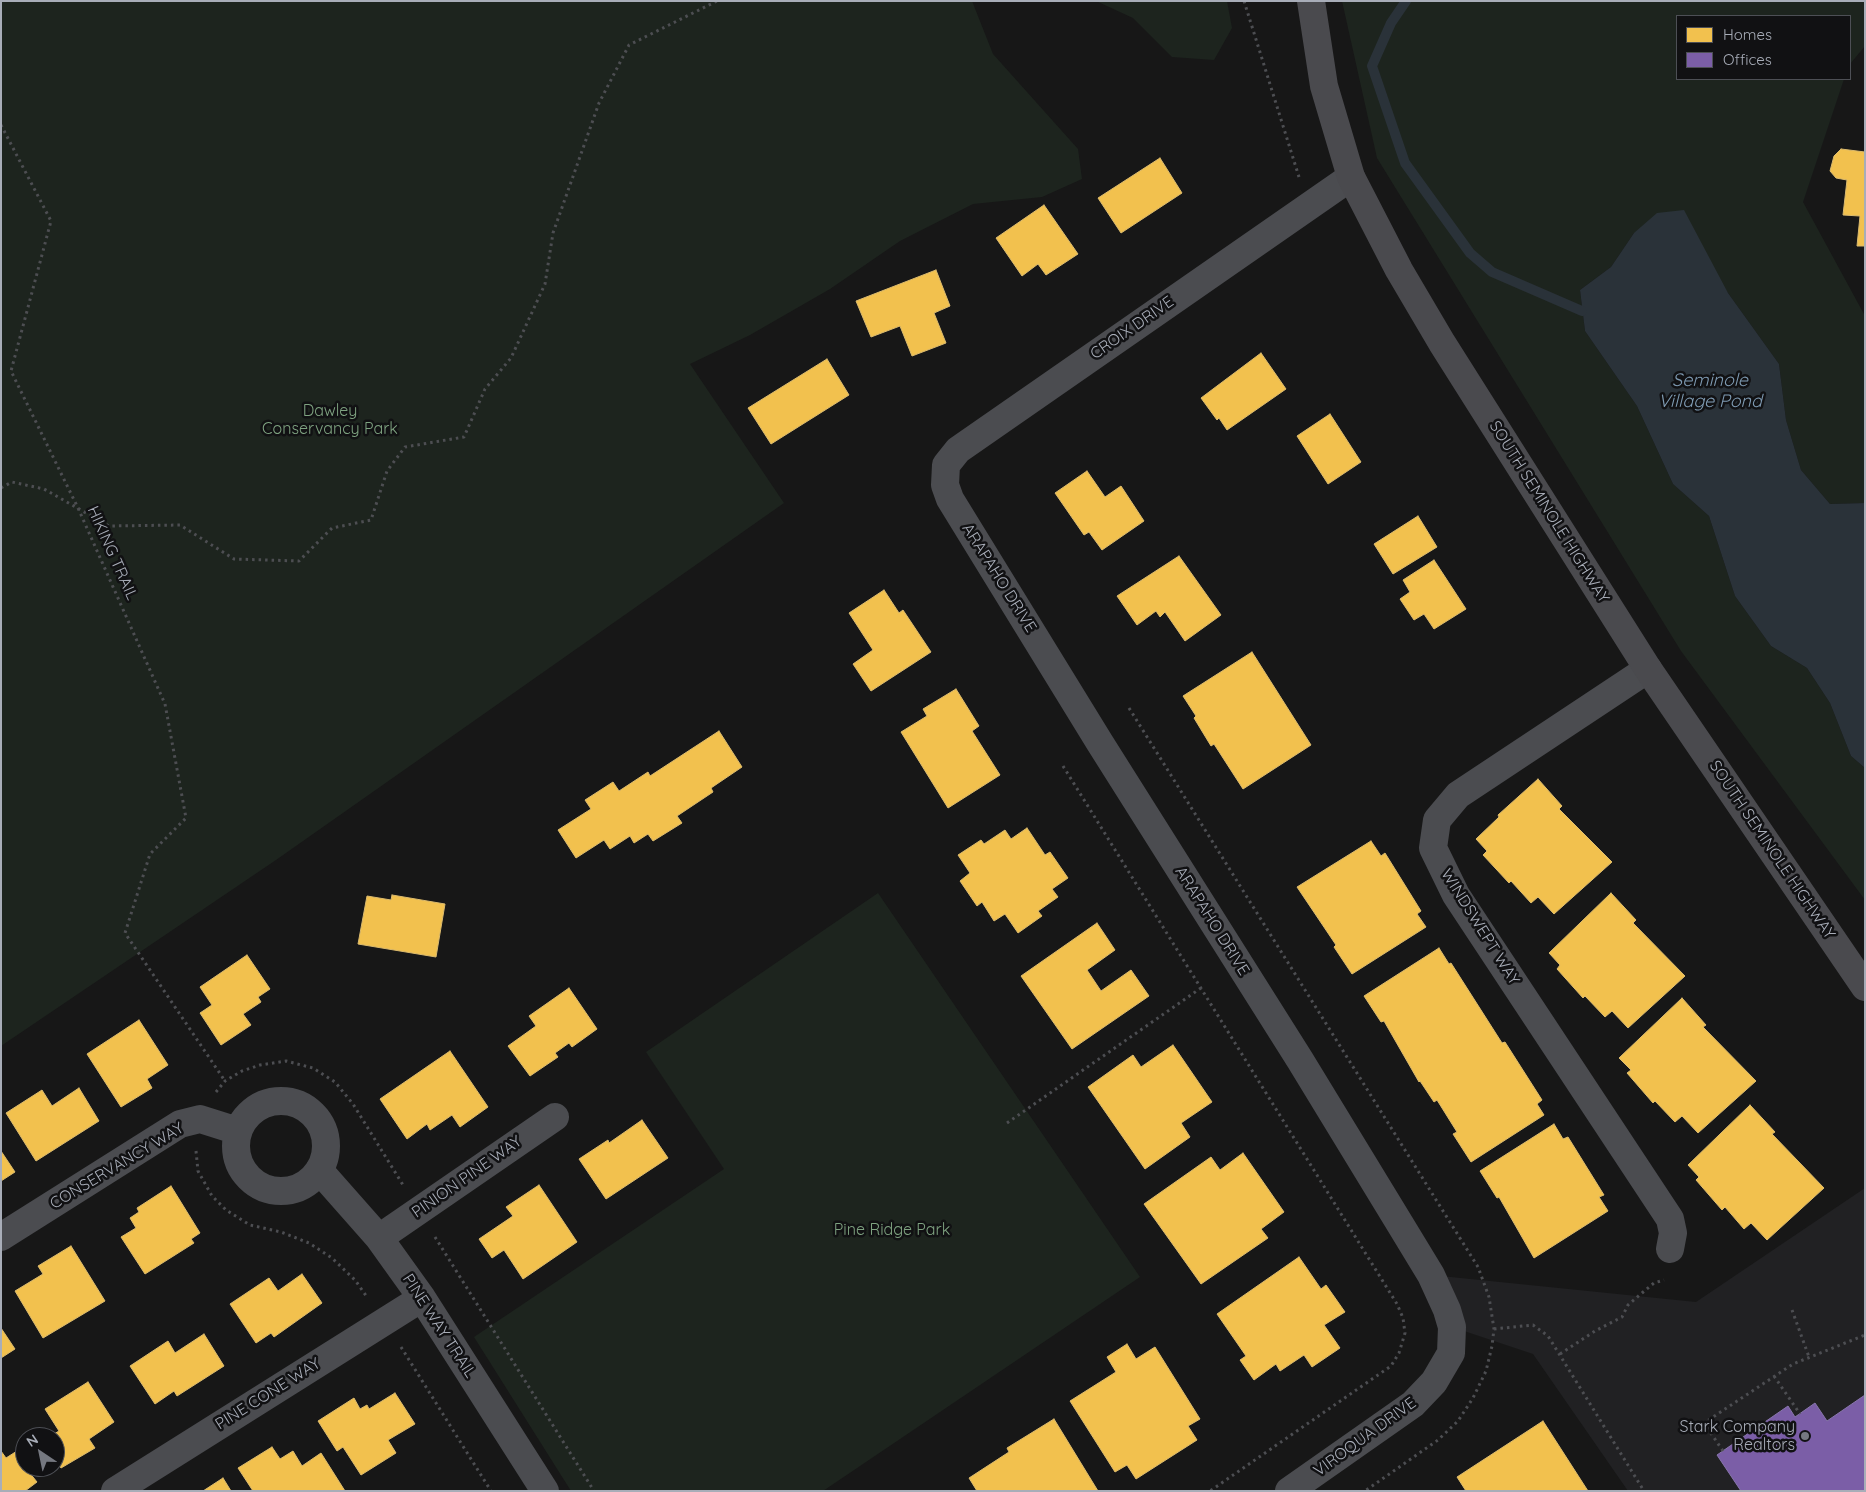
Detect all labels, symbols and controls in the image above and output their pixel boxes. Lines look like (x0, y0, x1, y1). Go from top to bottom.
legend (1676, 15, 1851, 80)
text: Homes (1723, 25, 1772, 44)
text: Offices (1723, 50, 1772, 69)
street label: CROIX DRIVE (1087, 292, 1177, 364)
water label: Seminole Village Pond (1658, 370, 1762, 412)
park label: Dawley Conservancy Park (262, 401, 398, 439)
street label: SOUTH SEMINOLE HIGHWAY (1485, 417, 1613, 607)
street label: HIKING TRAIL (83, 503, 141, 603)
street label: ARAPAHO DRIVE (958, 520, 1040, 636)
street label: SOUTH SEMINOLE HIGHWAY (1705, 757, 1839, 943)
street label: ARAPAHO DRIVE (1171, 863, 1253, 979)
street label: WINDSWEPT WAY (1437, 865, 1523, 989)
street label: CONSERVANCY WAY (47, 1119, 187, 1213)
street label: PINION PINE WAY (408, 1132, 526, 1222)
park label: Pine Ridge Park (834, 1220, 950, 1240)
street label: PINE WAY TRAIL (398, 1270, 480, 1382)
street label: PINE CONE WAY (212, 1354, 324, 1434)
street label: VIROQUA DRIVE (1310, 1393, 1420, 1481)
place label: Stark Company Realtors (1679, 1417, 1795, 1455)
north arrow (15, 1427, 65, 1477)
text: N (23, 1430, 41, 1451)
marker: Stark Company Realtors (1799, 1430, 1811, 1442)

